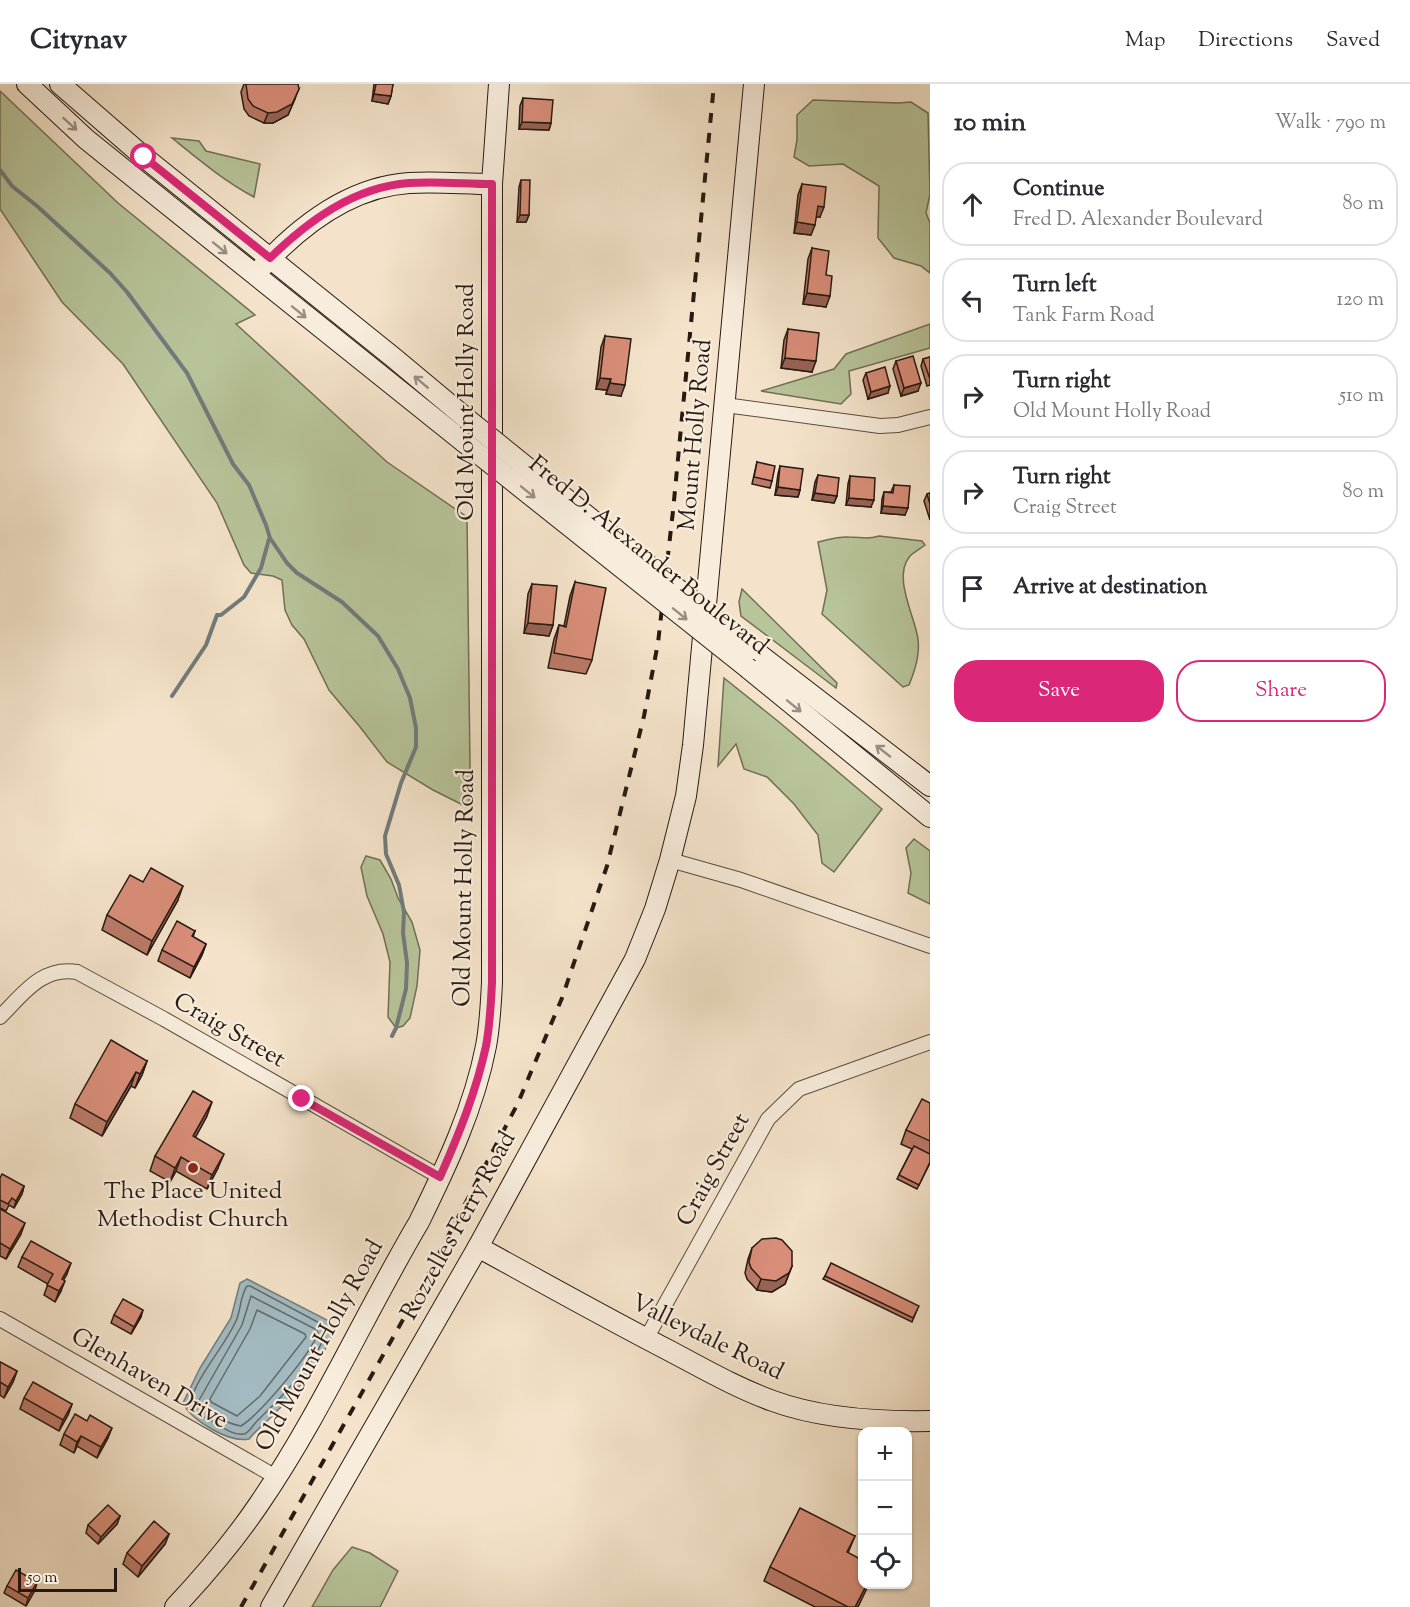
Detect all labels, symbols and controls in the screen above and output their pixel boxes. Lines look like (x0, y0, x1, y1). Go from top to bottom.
text: Citynav (30, 21, 127, 61)
text: Map (1125, 26, 1165, 56)
text: Directions (1198, 26, 1293, 56)
text: Saved (1326, 26, 1380, 56)
text: 10 min (954, 105, 1026, 142)
text: Walk · 790 m (1275, 109, 1386, 138)
one-way arrow (62, 117, 77, 131)
route start (130, 143, 156, 169)
text: Continue (1013, 174, 1104, 206)
icon: ahead (956, 188, 989, 221)
text: 80 m (1343, 190, 1384, 219)
text: Fred D. Alexander Boulevard (1013, 206, 1263, 235)
one-way arrow (212, 241, 228, 254)
text: Turn left (1013, 270, 1096, 302)
street label: Old Mount Holly Road (450, 283, 484, 521)
icon: left (956, 284, 989, 317)
text: 120 m (1336, 286, 1384, 315)
text: Tank Farm Road (1013, 302, 1154, 331)
one-way arrow (291, 305, 307, 318)
street label: Mount Holly Road (671, 337, 721, 532)
text: Turn right (1013, 366, 1110, 398)
one-way arrow (414, 375, 429, 389)
icon: right (956, 380, 989, 413)
text: 510 m (1339, 382, 1384, 411)
text: Old Mount Holly Road (1013, 398, 1211, 427)
street label: Fred D. Alexander Boulevard (521, 448, 776, 664)
text: Turn right (1013, 462, 1110, 494)
icon: right (956, 476, 989, 509)
text: 80 m (1343, 478, 1384, 507)
one-way arrow (519, 486, 535, 499)
text: Craig Street (1013, 494, 1117, 523)
icon: arrive (956, 572, 989, 605)
text: Arrive at destination (1013, 572, 1208, 604)
one-way arrow (672, 607, 688, 620)
button: Save (954, 660, 1164, 722)
button: Share (1176, 660, 1386, 722)
one-way arrow (786, 699, 802, 712)
one-way arrow (876, 745, 892, 757)
street label: Old Mount Holly Road (446, 768, 484, 1007)
street label: Craig Street (167, 985, 291, 1077)
route end (288, 1085, 314, 1111)
street label: Craig Street (669, 1107, 759, 1233)
street label: Rozzelles Ferry Road (393, 1125, 525, 1326)
marker: The Place United Methodist Church (186, 1161, 200, 1175)
place label: The Place United Methodist Church (97, 1175, 289, 1237)
street label: Old Mount Holly Road (248, 1233, 393, 1458)
street label: Valleydale Road (625, 1286, 789, 1390)
street label: Glenhaven Drive (64, 1320, 234, 1438)
map controls (858, 1427, 912, 1589)
button: + (858, 1427, 912, 1481)
button: − (858, 1481, 912, 1535)
button: locate (858, 1535, 912, 1589)
scale bar (18, 1565, 117, 1592)
text: 50 m (27, 1567, 58, 1590)

